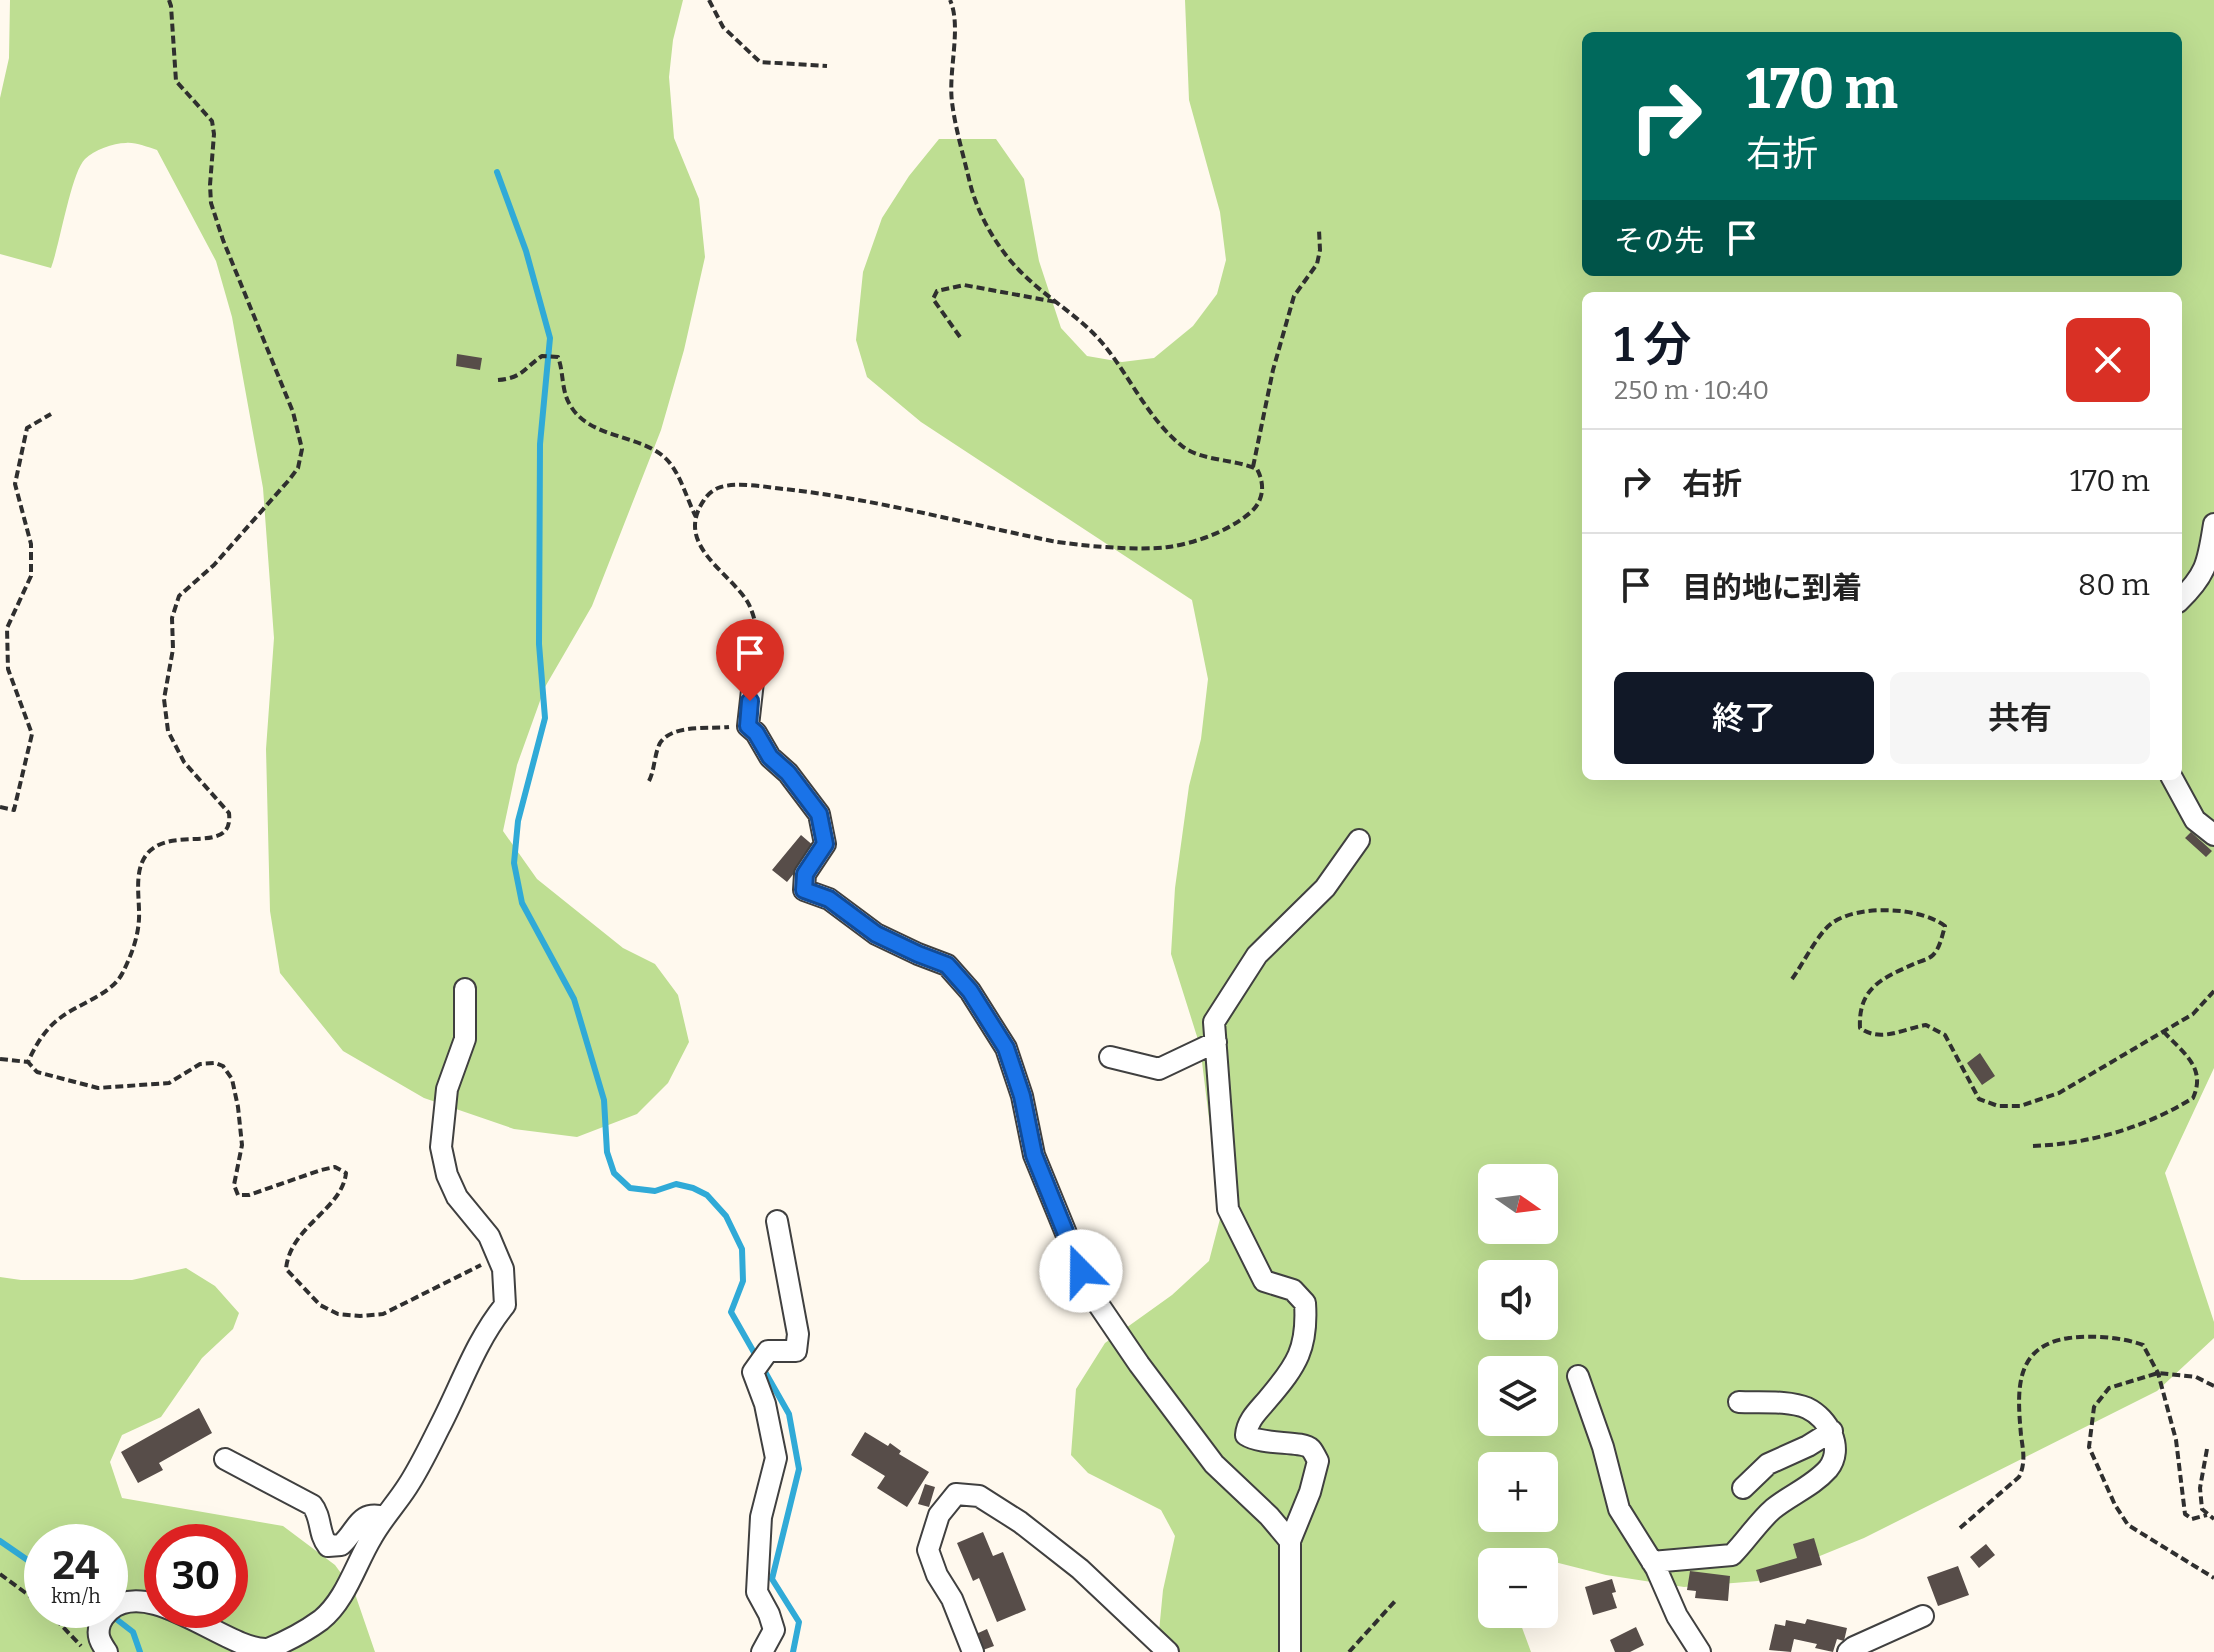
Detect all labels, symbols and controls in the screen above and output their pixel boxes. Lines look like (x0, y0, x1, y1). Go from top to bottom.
text: 170 m (1746, 56, 1898, 123)
icon: right (1614, 64, 1718, 168)
text: 右折 (1746, 132, 1818, 176)
icon: arrive (1720, 216, 1764, 260)
text: その先 (1614, 223, 1704, 259)
text: 1 分 (1614, 316, 1691, 374)
button: close (2066, 318, 2150, 402)
text: 250 m · 10:40 (1614, 375, 1769, 406)
icon: right (1614, 459, 1658, 503)
text: 170 m (2070, 463, 2150, 499)
text: 右折 (1682, 466, 1742, 502)
icon: arrive (1614, 563, 1658, 607)
text: 80 m (2078, 567, 2150, 603)
text: 目的地に到着 (1682, 570, 1862, 606)
pin (716, 619, 784, 701)
icon: arrive (728, 631, 772, 675)
button: 終了 (1614, 672, 1874, 764)
button: 共有 (1890, 672, 2150, 764)
north arrow (1478, 1164, 1558, 1244)
map controls (1478, 1164, 1558, 1628)
position arrow (1039, 1229, 1123, 1313)
button: sound (1478, 1260, 1558, 1340)
button: layers (1478, 1356, 1558, 1436)
button: + (1478, 1452, 1558, 1532)
speed limit sign: 30 (144, 1524, 248, 1628)
text: 24 (53, 1542, 99, 1590)
button: − (1478, 1548, 1558, 1628)
text: km/h (51, 1584, 101, 1608)

